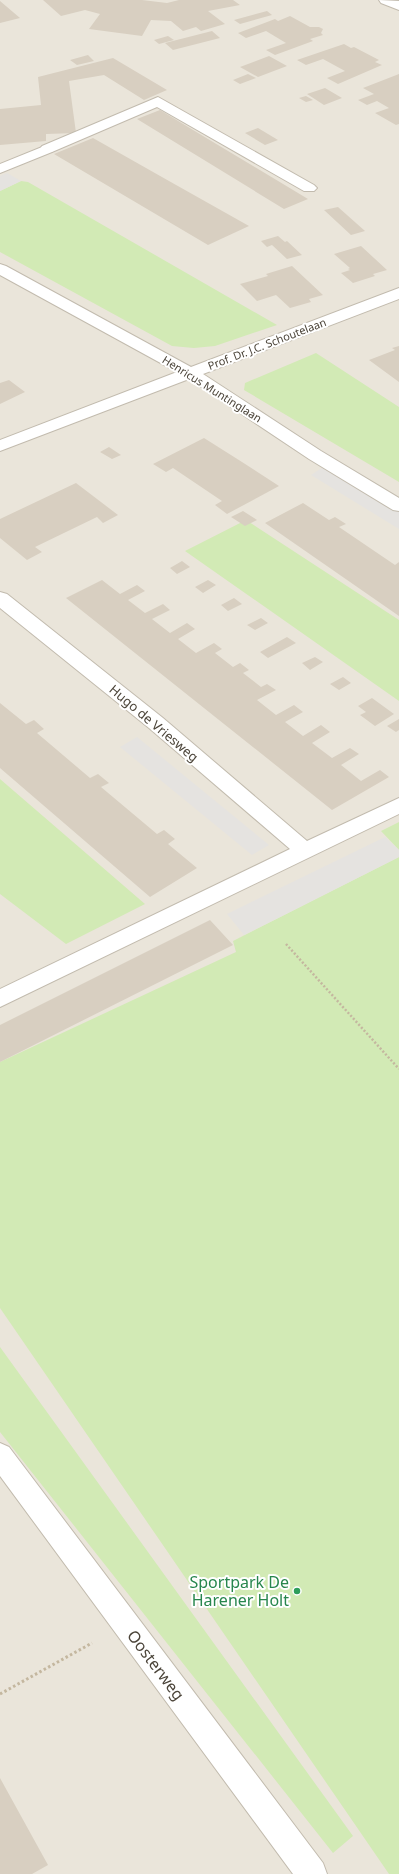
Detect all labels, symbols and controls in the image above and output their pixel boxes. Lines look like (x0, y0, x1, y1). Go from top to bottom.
street label: Prof. Dr. J.C. Schoutelaan (206, 314, 328, 373)
street label: Henricus Muntinglaan (160, 352, 265, 425)
street label: Hugo de Vriesweg (106, 680, 202, 766)
place label: Sportpark De Harener Holt (189, 1571, 289, 1611)
marker: Sportpark De Harener Holt (292, 1586, 302, 1596)
street label: Oosterweg (122, 1625, 190, 1705)

